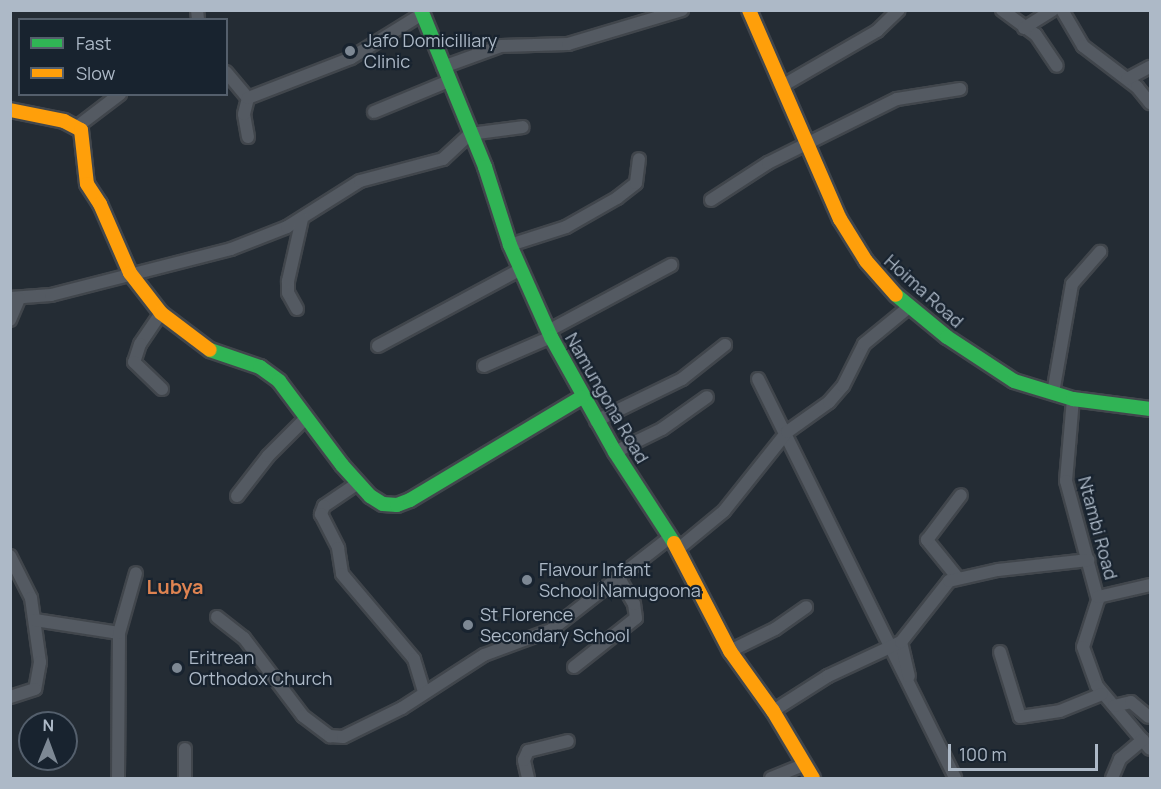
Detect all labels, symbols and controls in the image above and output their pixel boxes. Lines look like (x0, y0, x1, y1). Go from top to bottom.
legend (18, 18, 228, 96)
place label: Jafo Domicilliary Clinic (364, 30, 497, 72)
text: Fast (76, 31, 111, 55)
marker: Jafo Domicilliary Clinic (341, 42, 359, 60)
text: Slow (76, 61, 115, 85)
street label: Hoima Road (880, 250, 968, 332)
street label: Namungona Road (561, 329, 653, 467)
street label: Ntambi Road (1074, 474, 1122, 582)
place label: Flavour Infant School Namugoona (539, 559, 701, 602)
marker: Flavour Infant School Namugoona (520, 573, 534, 587)
district label: Lubya (146, 574, 204, 598)
place label: St Florence Secondary School (480, 604, 630, 646)
marker: St Florence Secondary School (461, 618, 475, 632)
place label: Eritrean Orthodox Church (189, 647, 333, 690)
marker: Eritrean Orthodox Church (170, 661, 184, 675)
north arrow (18, 711, 78, 771)
text: N (42, 714, 54, 736)
scale bar (951, 732, 1101, 770)
text: 100 m (959, 742, 1007, 766)

